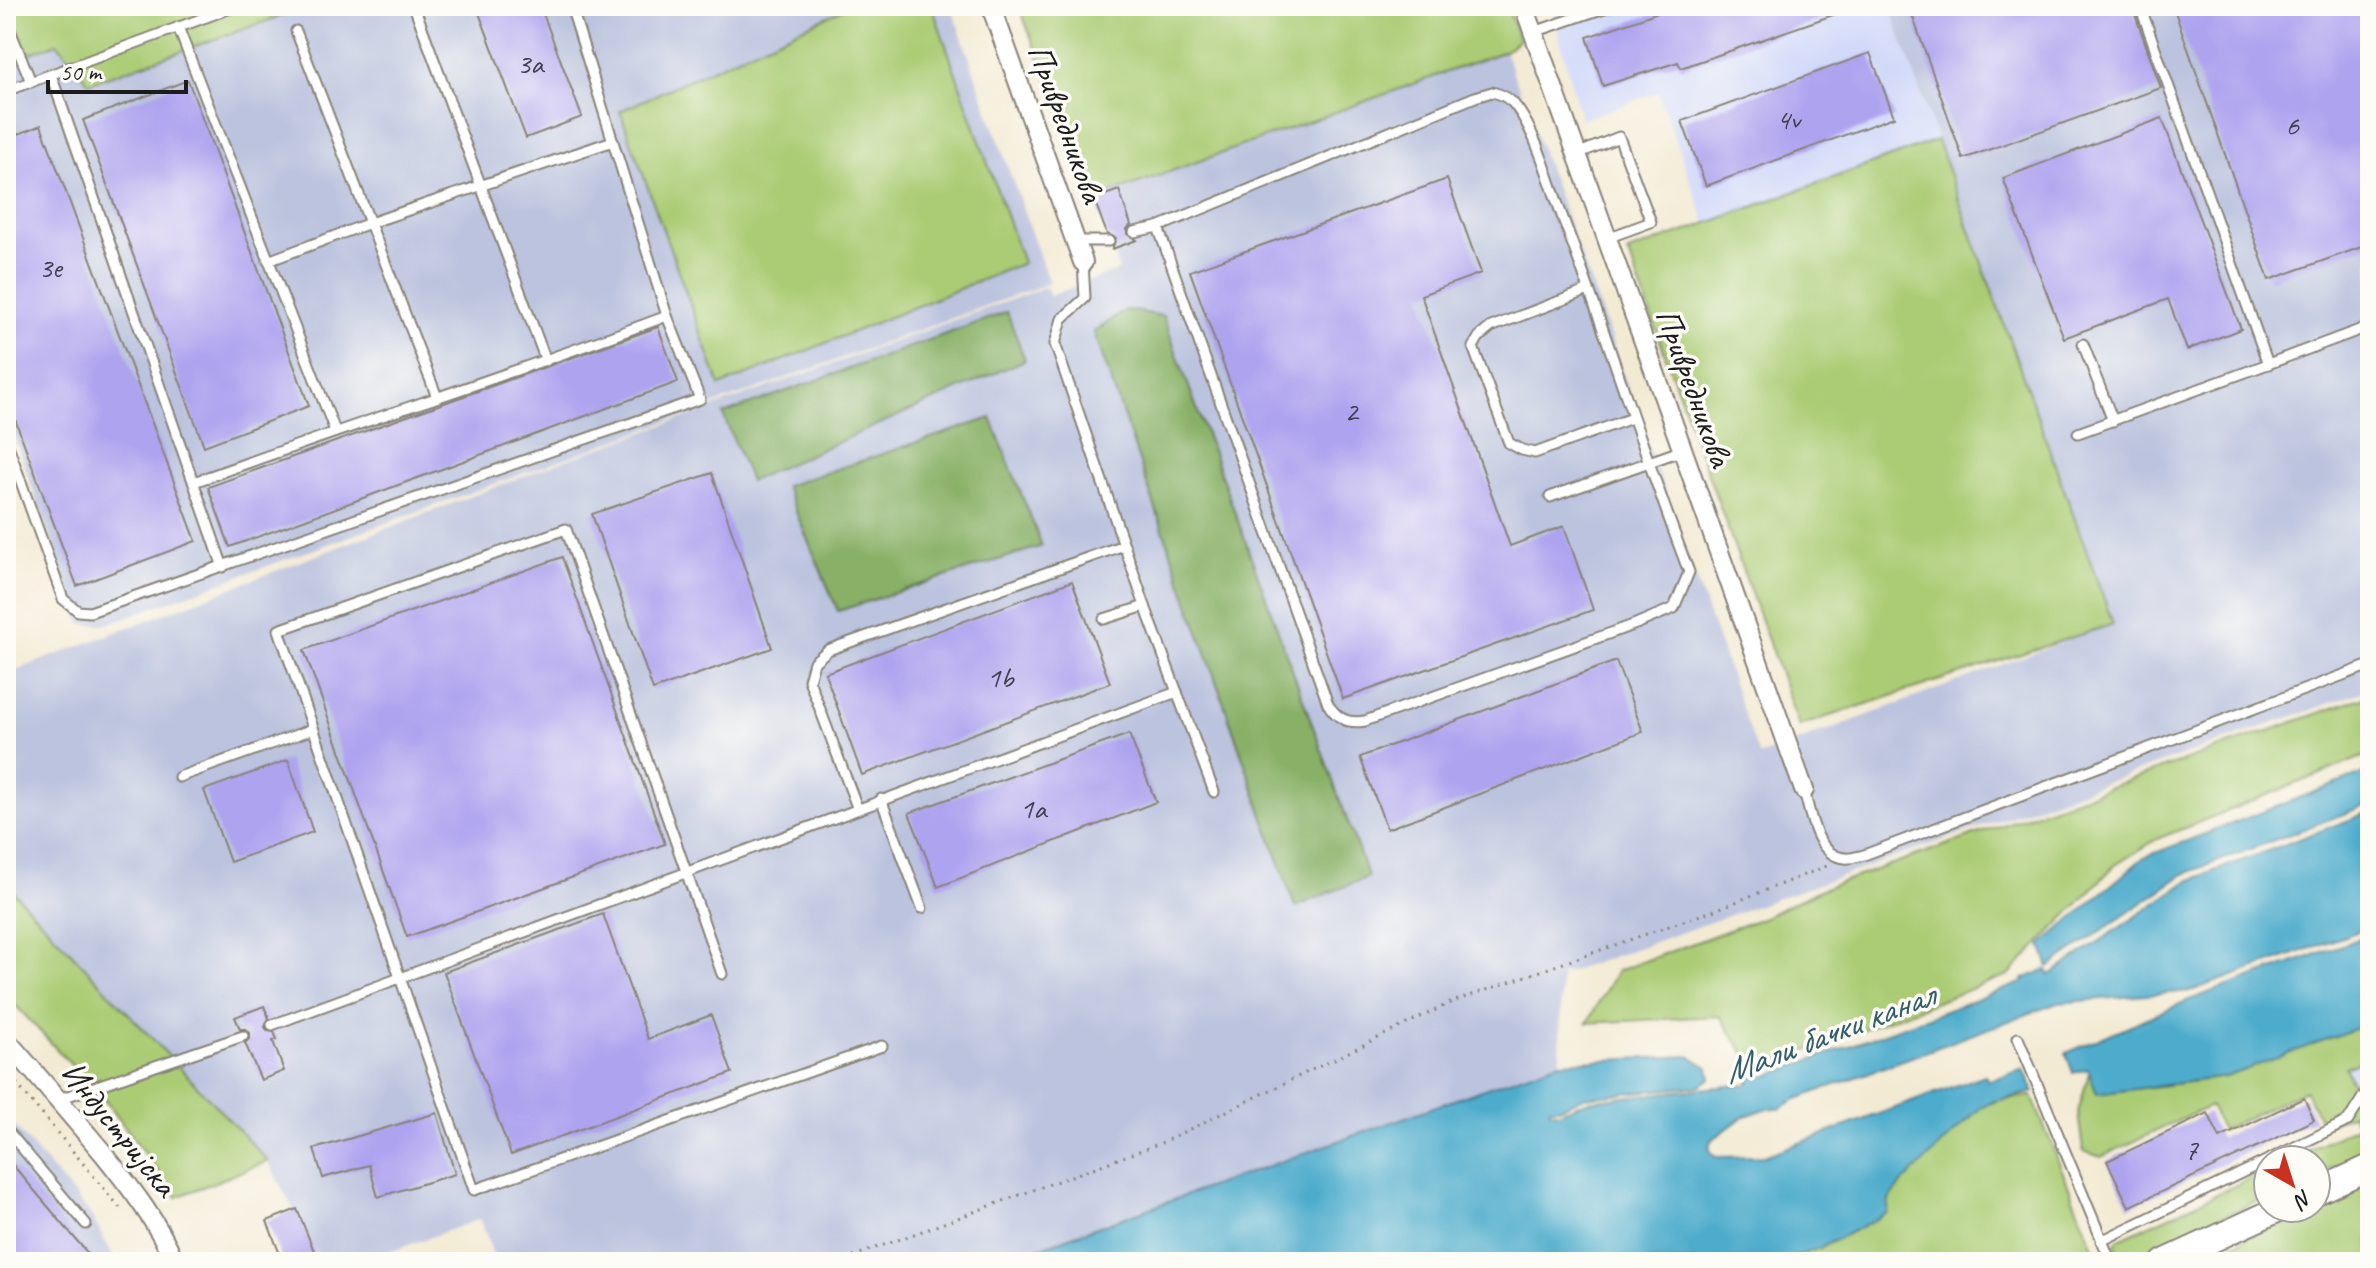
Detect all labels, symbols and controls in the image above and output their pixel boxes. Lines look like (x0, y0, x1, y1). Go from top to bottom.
street label: Привредникова (1018, 38, 1116, 210)
scale bar (48, 44, 186, 94)
house number: 3a (517, 44, 545, 82)
text: 50 m (60, 57, 103, 87)
house number: 4v (1776, 100, 1803, 138)
house number: 6 (2285, 106, 2300, 144)
house number: 3e (38, 248, 64, 286)
street label: Привредникова (1646, 302, 1744, 474)
house number: 2 (1344, 392, 1360, 430)
house number: 1b (987, 658, 1015, 696)
house number: 1a (1020, 789, 1048, 827)
water label: Мали бачки канал (1717, 970, 1945, 1094)
street label: Индустријска (52, 1052, 189, 1206)
house number: 7 (2184, 1130, 2199, 1168)
north arrow (2252, 1144, 2332, 1224)
text: N (2287, 1184, 2318, 1216)

